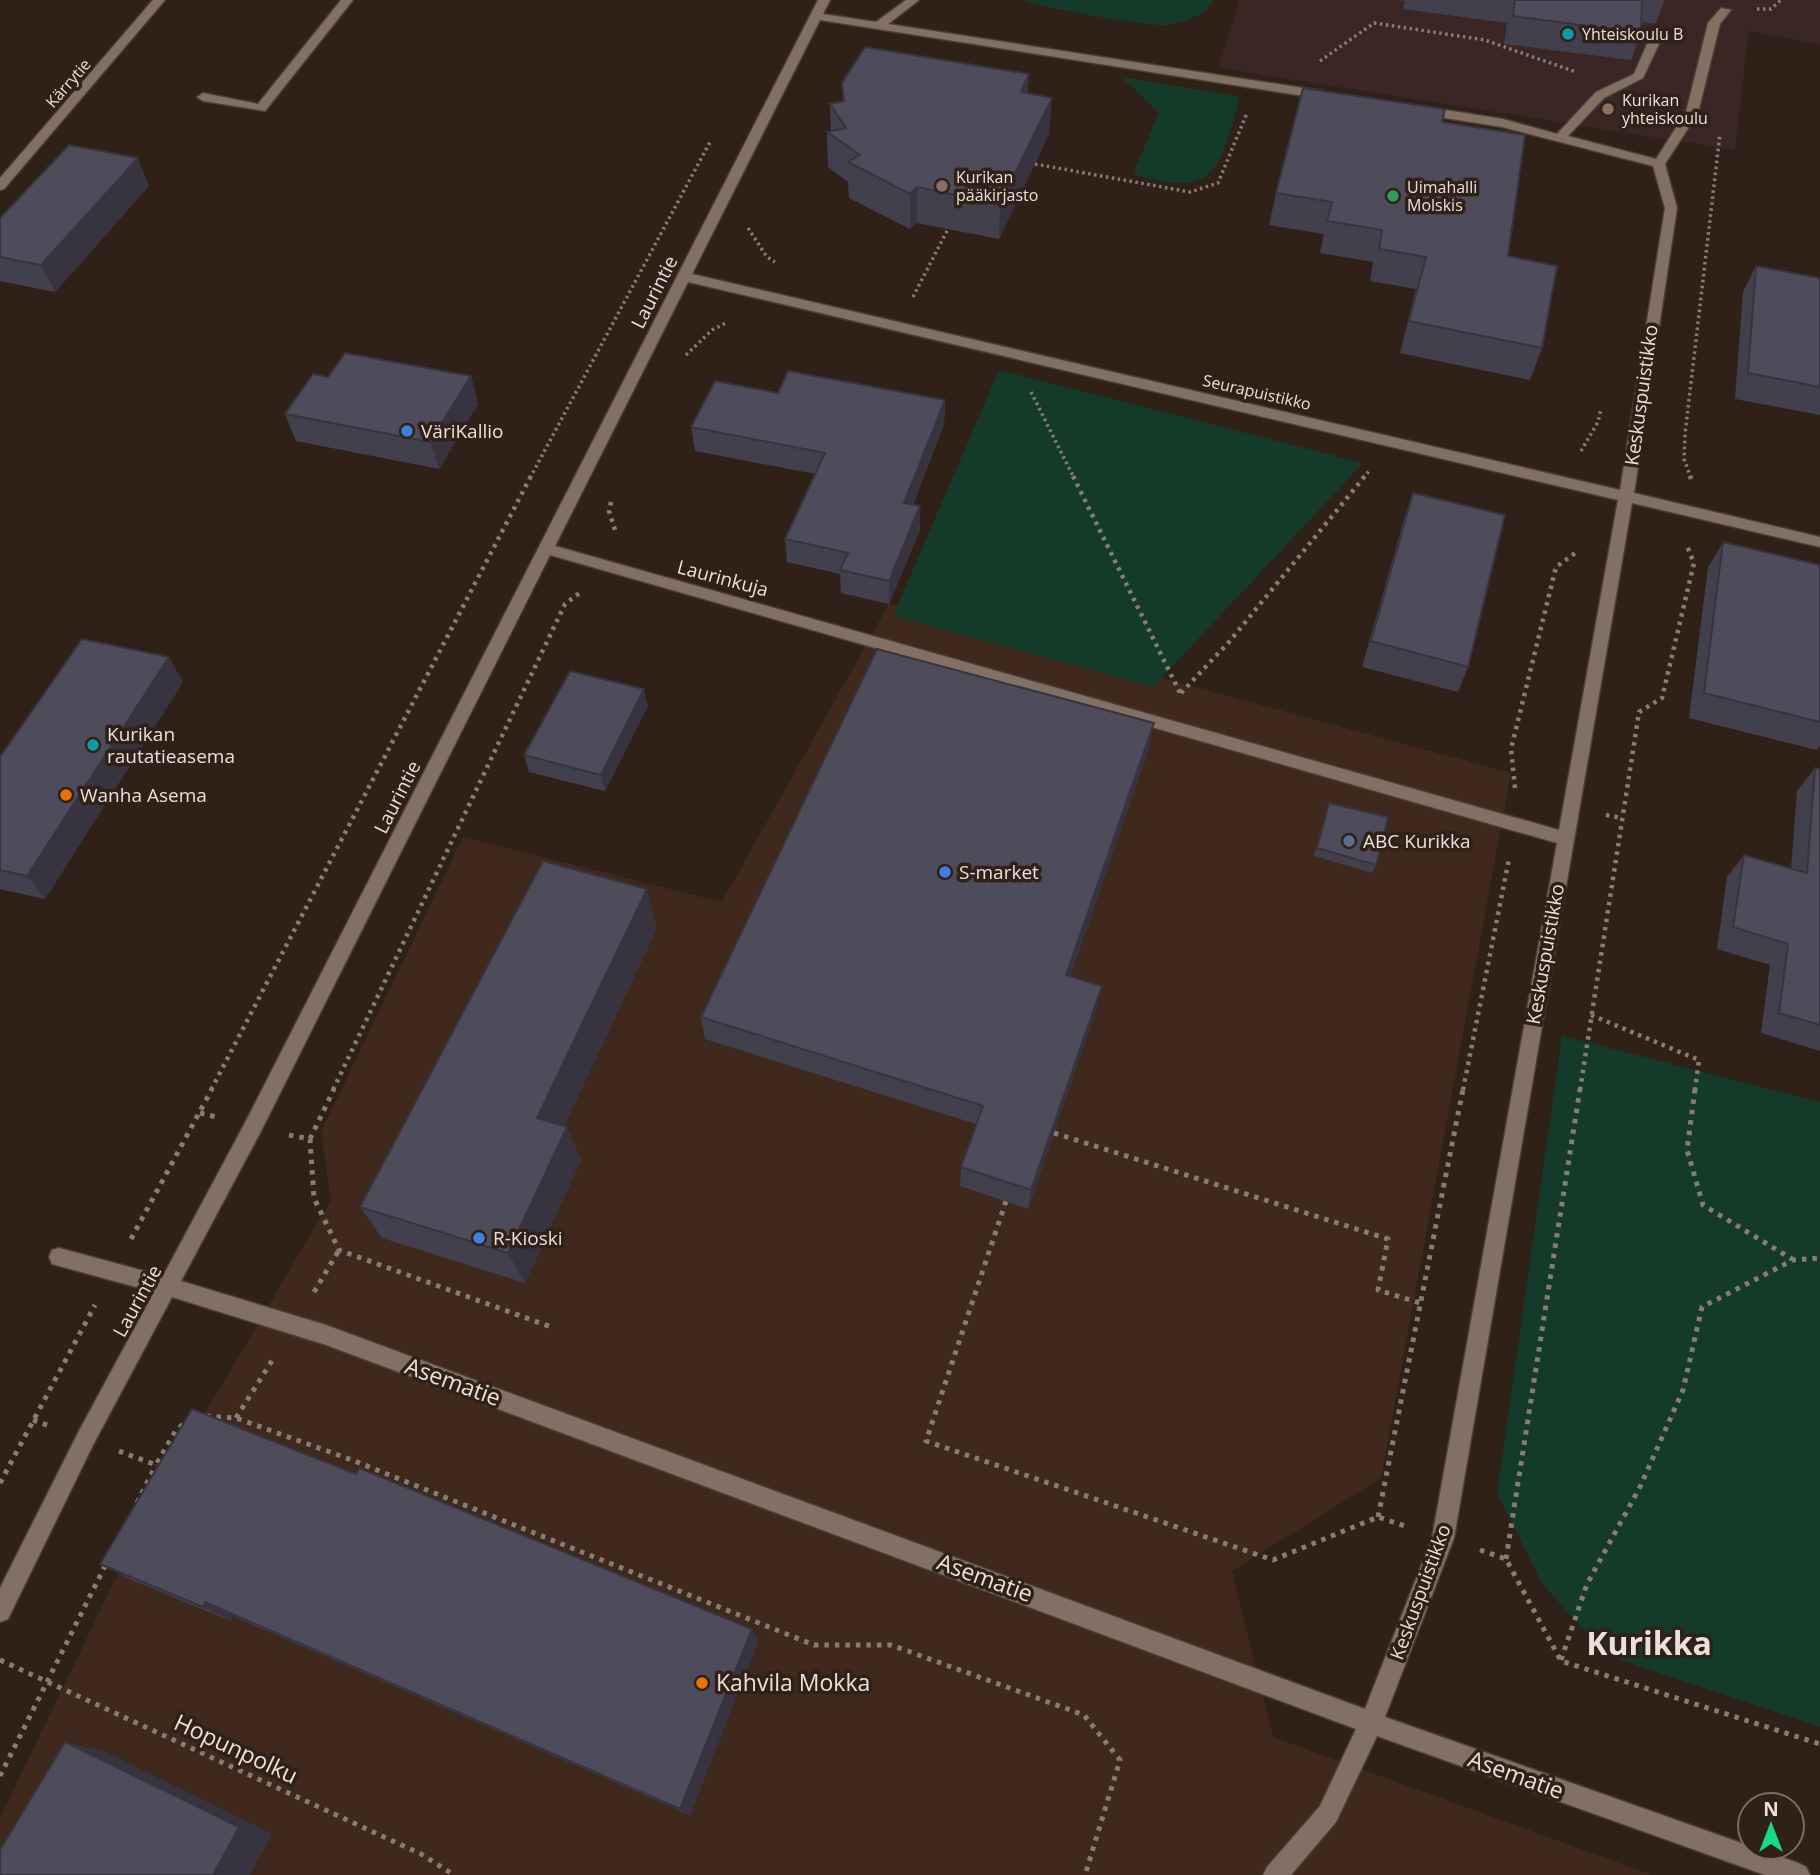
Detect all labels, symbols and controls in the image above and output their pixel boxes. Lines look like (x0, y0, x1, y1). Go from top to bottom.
place label: Yhteiskoulu B (1582, 23, 1683, 45)
marker: Yhteiskoulu B (1560, 26, 1576, 42)
street label: Kärrytie (41, 54, 96, 112)
place label: Kurikan yhteiskoulu (1622, 89, 1708, 129)
marker: Kurikan yhteiskoulu (1600, 101, 1616, 117)
place label: Kurikan pääkirjasto (956, 166, 1038, 206)
place label: Uimahalli Molskis (1407, 176, 1477, 216)
marker: Kurikan pääkirjasto (934, 178, 950, 194)
marker: Uimahalli Molskis (1385, 188, 1401, 204)
street label: Laurintie (625, 251, 683, 333)
street label: Keskuspuistikko (1618, 323, 1664, 467)
street label: Seurapuistikko (1201, 369, 1313, 415)
place label: VäriKallio (421, 418, 503, 444)
marker: VäriKallio (399, 423, 415, 439)
street label: Laurinkuja (675, 553, 771, 603)
place label: Kurikan rautatieasema (107, 721, 235, 769)
marker: Kurikan rautatieasema (85, 737, 101, 753)
street label: Laurintie (368, 756, 426, 838)
place label: Wanha Asema (80, 782, 207, 808)
marker: Wanha Asema (58, 787, 74, 803)
place label: ABC Kurikka (1363, 828, 1471, 854)
marker: ABC Kurikka (1341, 833, 1357, 849)
place label: S-market (959, 859, 1039, 885)
marker: S-market (937, 864, 953, 880)
street label: Keskuspuistikko (1520, 882, 1570, 1026)
place label: R-Kioski (493, 1225, 563, 1251)
marker: R-Kioski (471, 1230, 487, 1246)
street label: Laurintie (107, 1260, 167, 1342)
street label: Asematie (401, 1349, 506, 1413)
street label: Keskuspuistikko (1383, 1521, 1457, 1663)
street label: Asematie (933, 1545, 1038, 1609)
district label: Kurikka (1586, 1621, 1712, 1664)
place label: Kahvila Mokka (716, 1666, 870, 1698)
marker: Kahvila Mokka (694, 1675, 710, 1691)
street label: Hopunpolku (169, 1705, 303, 1791)
street label: Asematie (1464, 1742, 1569, 1806)
north arrow (1736, 1791, 1806, 1861)
text: N (1763, 1796, 1779, 1822)

